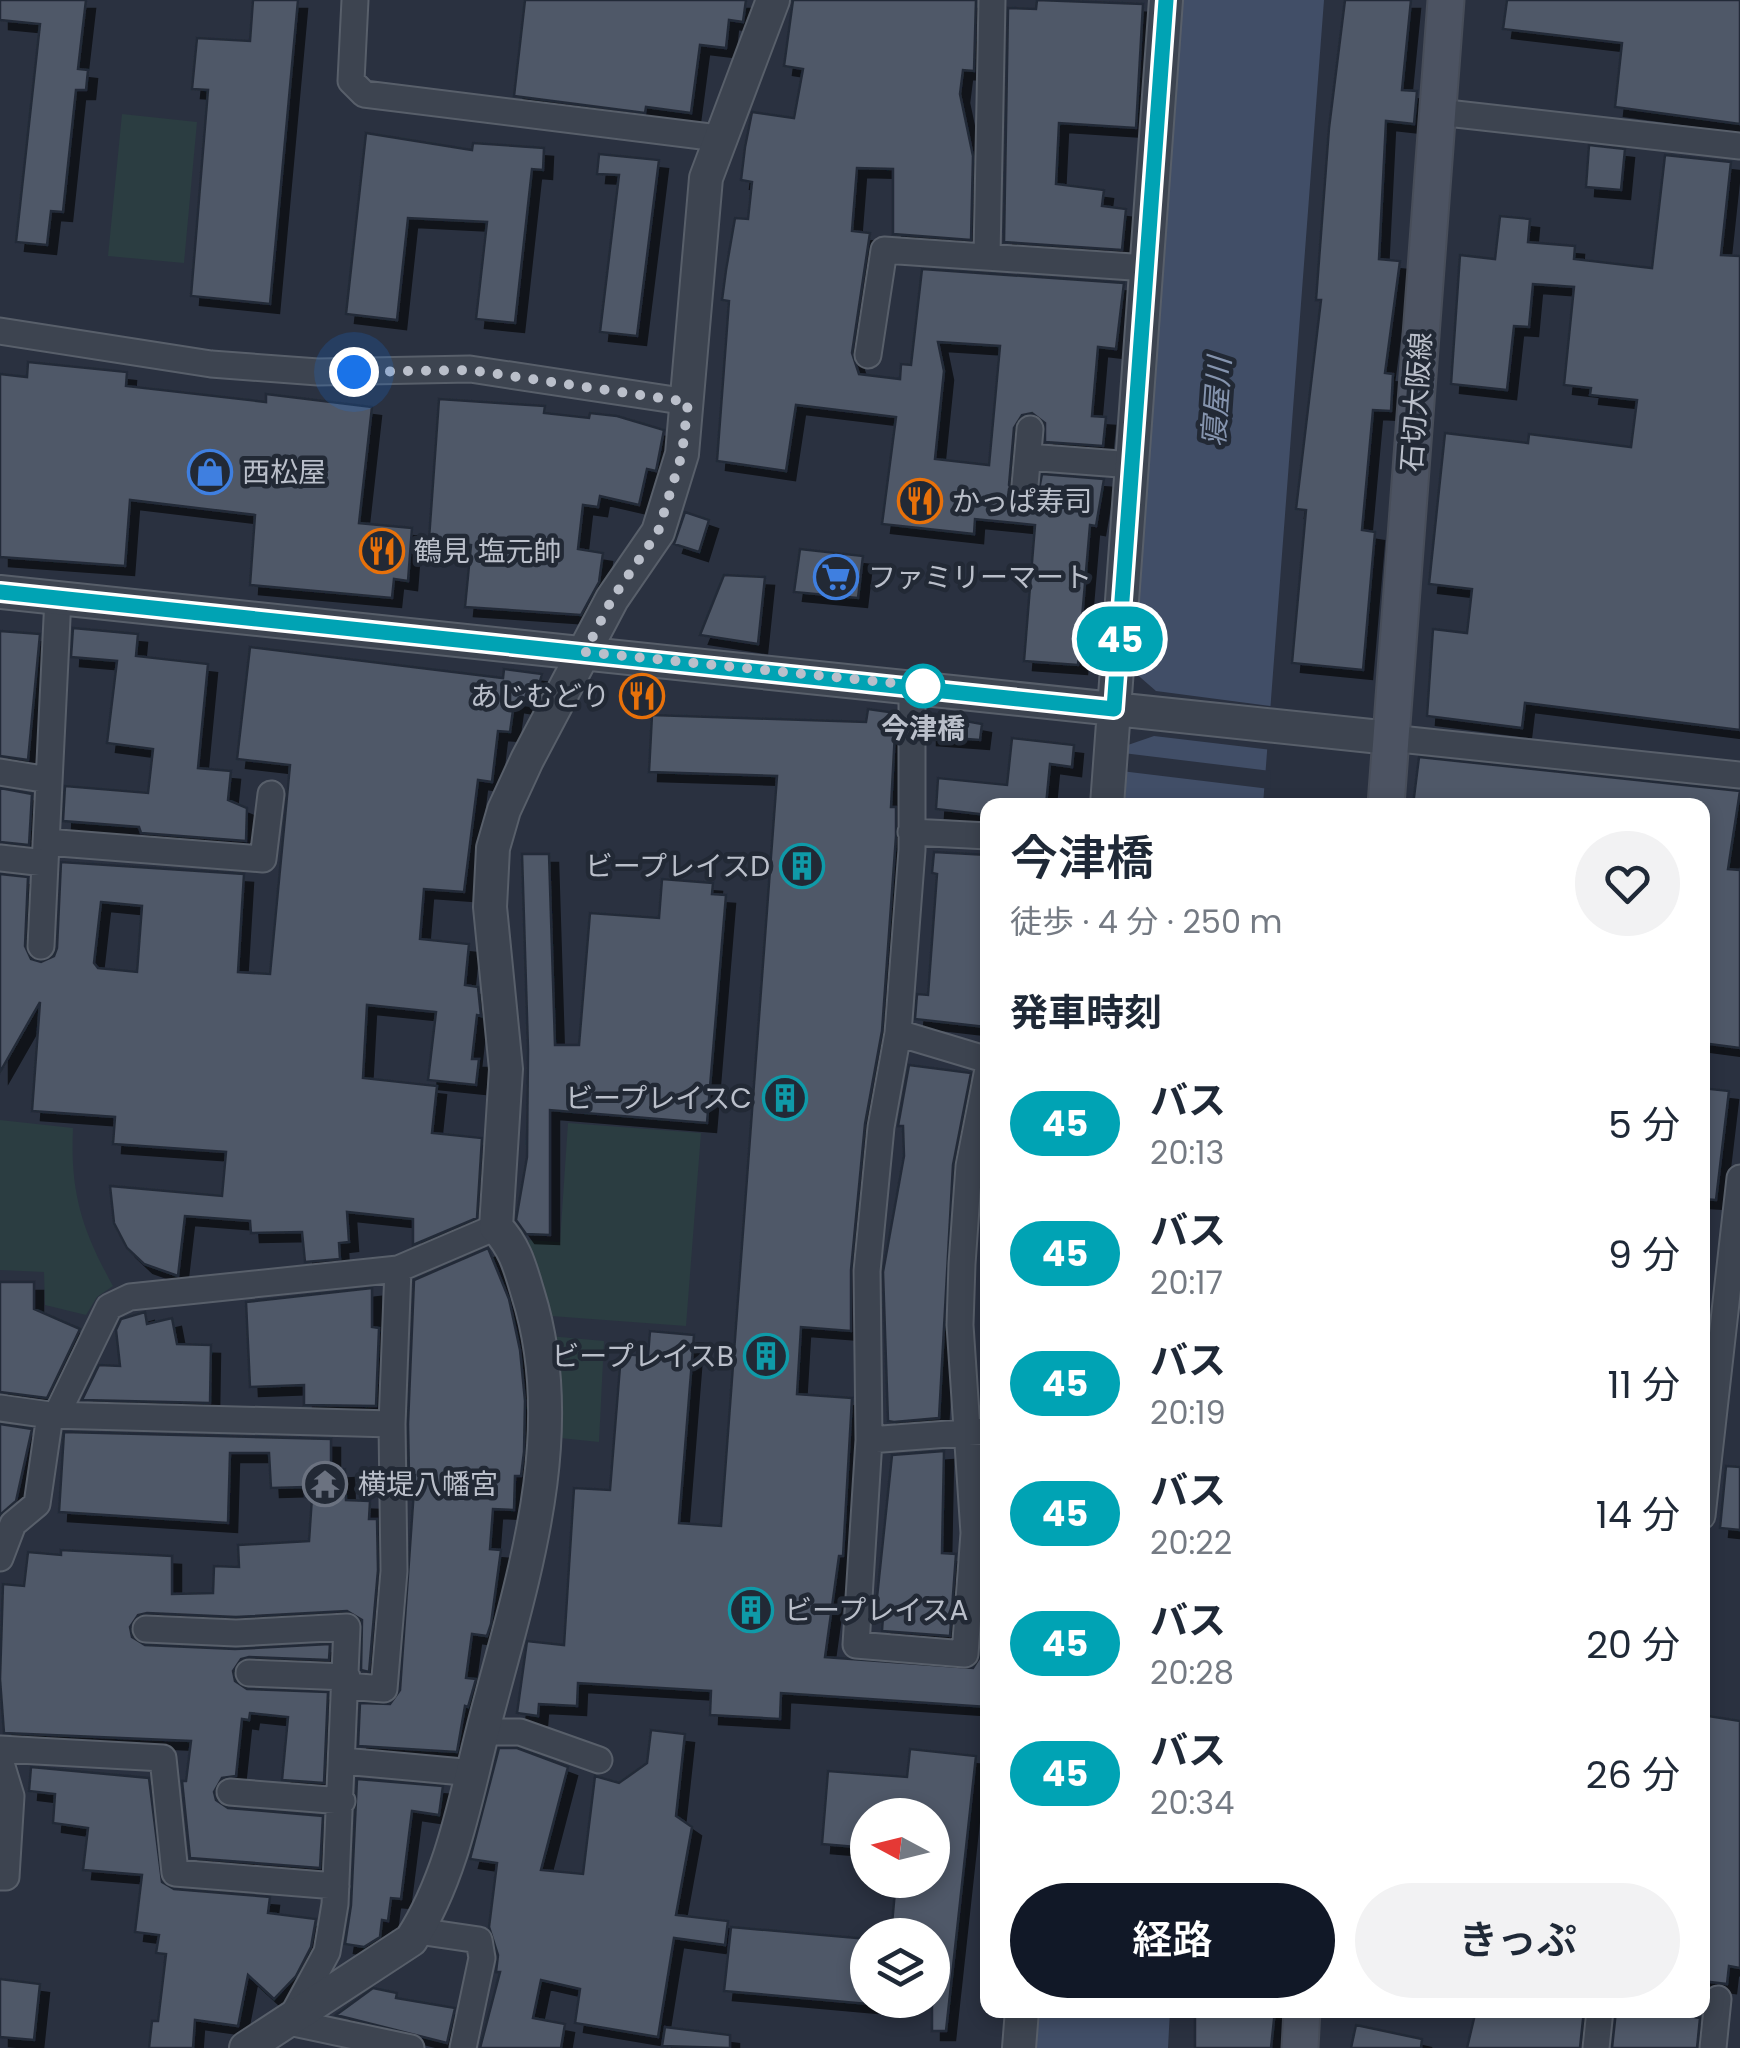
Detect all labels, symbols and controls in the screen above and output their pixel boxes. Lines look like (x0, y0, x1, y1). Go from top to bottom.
street label: 石切大阪線 (1392, 331, 1441, 473)
your location (329, 347, 379, 397)
water label: 寝屋川 (1192, 353, 1241, 448)
shop icon: 西松屋 (187, 449, 233, 495)
place label: 西松屋 (242, 453, 326, 492)
restaurant icon: かっぱ寿司 (897, 478, 943, 524)
place label: かっぱ寿司 (952, 482, 1092, 521)
restaurant icon: 鶴見 塩元帥 (359, 528, 405, 574)
place label: 鶴見 塩元帥 (414, 532, 561, 571)
supermarket icon: ファミリーマート (813, 554, 859, 600)
place label: ファミリーマート (868, 558, 1092, 597)
line badge: 45 (1075, 606, 1165, 672)
text: 45 (1097, 615, 1143, 664)
marker: 今津橋 (902, 665, 944, 707)
restaurant icon: あじむどり (619, 673, 665, 719)
place label: あじむどり (470, 677, 610, 716)
place label: 今津橋 (881, 709, 965, 748)
text: 今津橋 (1010, 825, 1154, 892)
button: heart (1575, 831, 1680, 936)
building icon: ビープレイスD (779, 843, 825, 889)
place label: ビープレイスD (585, 847, 770, 886)
text: 徒歩 · 4 分 · 250 m (1010, 899, 1283, 944)
text: 発車時刻 (1010, 986, 1162, 1039)
text: バス (1150, 1074, 1226, 1127)
building icon: ビープレイスC (762, 1075, 808, 1121)
place label: ビープレイスC (565, 1079, 752, 1118)
text: 5 分 (1608, 1098, 1680, 1151)
text: 45 (1042, 1099, 1088, 1148)
text: 20:13 (1150, 1130, 1224, 1175)
text: バス (1150, 1204, 1226, 1257)
text: 9 分 (1608, 1228, 1680, 1281)
text: 45 (1042, 1229, 1088, 1278)
text: 20:17 (1150, 1260, 1223, 1305)
building icon: ビープレイスB (743, 1333, 789, 1379)
text: バス (1150, 1334, 1226, 1387)
place label: ビープレイスB (551, 1337, 734, 1376)
text: 11 分 (1608, 1358, 1680, 1411)
text: 45 (1042, 1359, 1088, 1408)
text: 20:19 (1150, 1390, 1226, 1435)
temple icon: 横堤八幡宮 (302, 1461, 348, 1507)
text: バス (1150, 1464, 1226, 1517)
place label: 横堤八幡宮 (358, 1465, 498, 1504)
text: 14 分 (1596, 1488, 1680, 1541)
text: 45 (1042, 1489, 1088, 1538)
text: 20:22 (1150, 1520, 1232, 1565)
building icon: ビープレイスA (728, 1587, 774, 1633)
place label: ビープレイスA (784, 1591, 968, 1630)
text: バス (1150, 1594, 1226, 1647)
text: 20 分 (1586, 1618, 1680, 1671)
text: 45 (1042, 1619, 1088, 1668)
text: 20:28 (1150, 1650, 1234, 1695)
text: バス (1150, 1724, 1226, 1777)
text: 26 分 (1586, 1748, 1680, 1801)
text: 45 (1042, 1749, 1088, 1798)
text: 20:34 (1150, 1780, 1234, 1825)
north arrow (850, 1798, 950, 1898)
map controls (850, 1798, 950, 2018)
button: 経路 (1010, 1883, 1335, 1998)
button: きっぷ (1355, 1883, 1680, 1998)
button: layers (850, 1918, 950, 2018)

